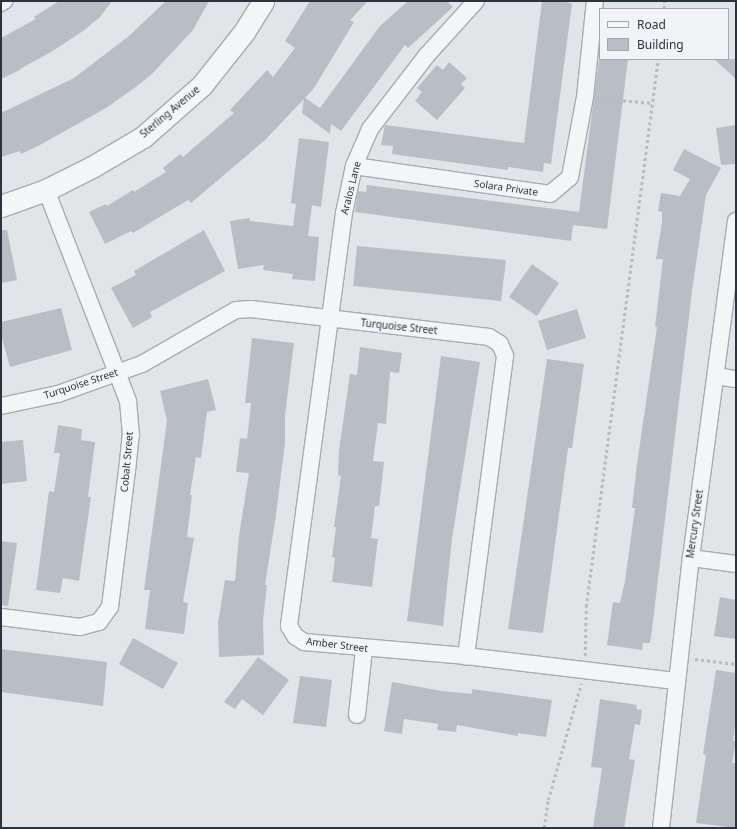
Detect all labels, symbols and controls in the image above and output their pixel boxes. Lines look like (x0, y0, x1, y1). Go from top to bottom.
legend (599, 8, 729, 60)
text: Road (637, 16, 666, 33)
text: Building (637, 36, 684, 53)
street label: Sterling Avenue (138, 84, 202, 140)
street label: Aralos Lane (339, 160, 363, 216)
street label: Solara Private (473, 178, 539, 198)
street label: Turquoise Street (360, 317, 438, 337)
street label: Turquoise Street (42, 366, 120, 402)
street label: Cobalt Street (118, 431, 136, 493)
street label: Mercury Street (684, 489, 706, 559)
street label: Amber Street (305, 635, 369, 655)

